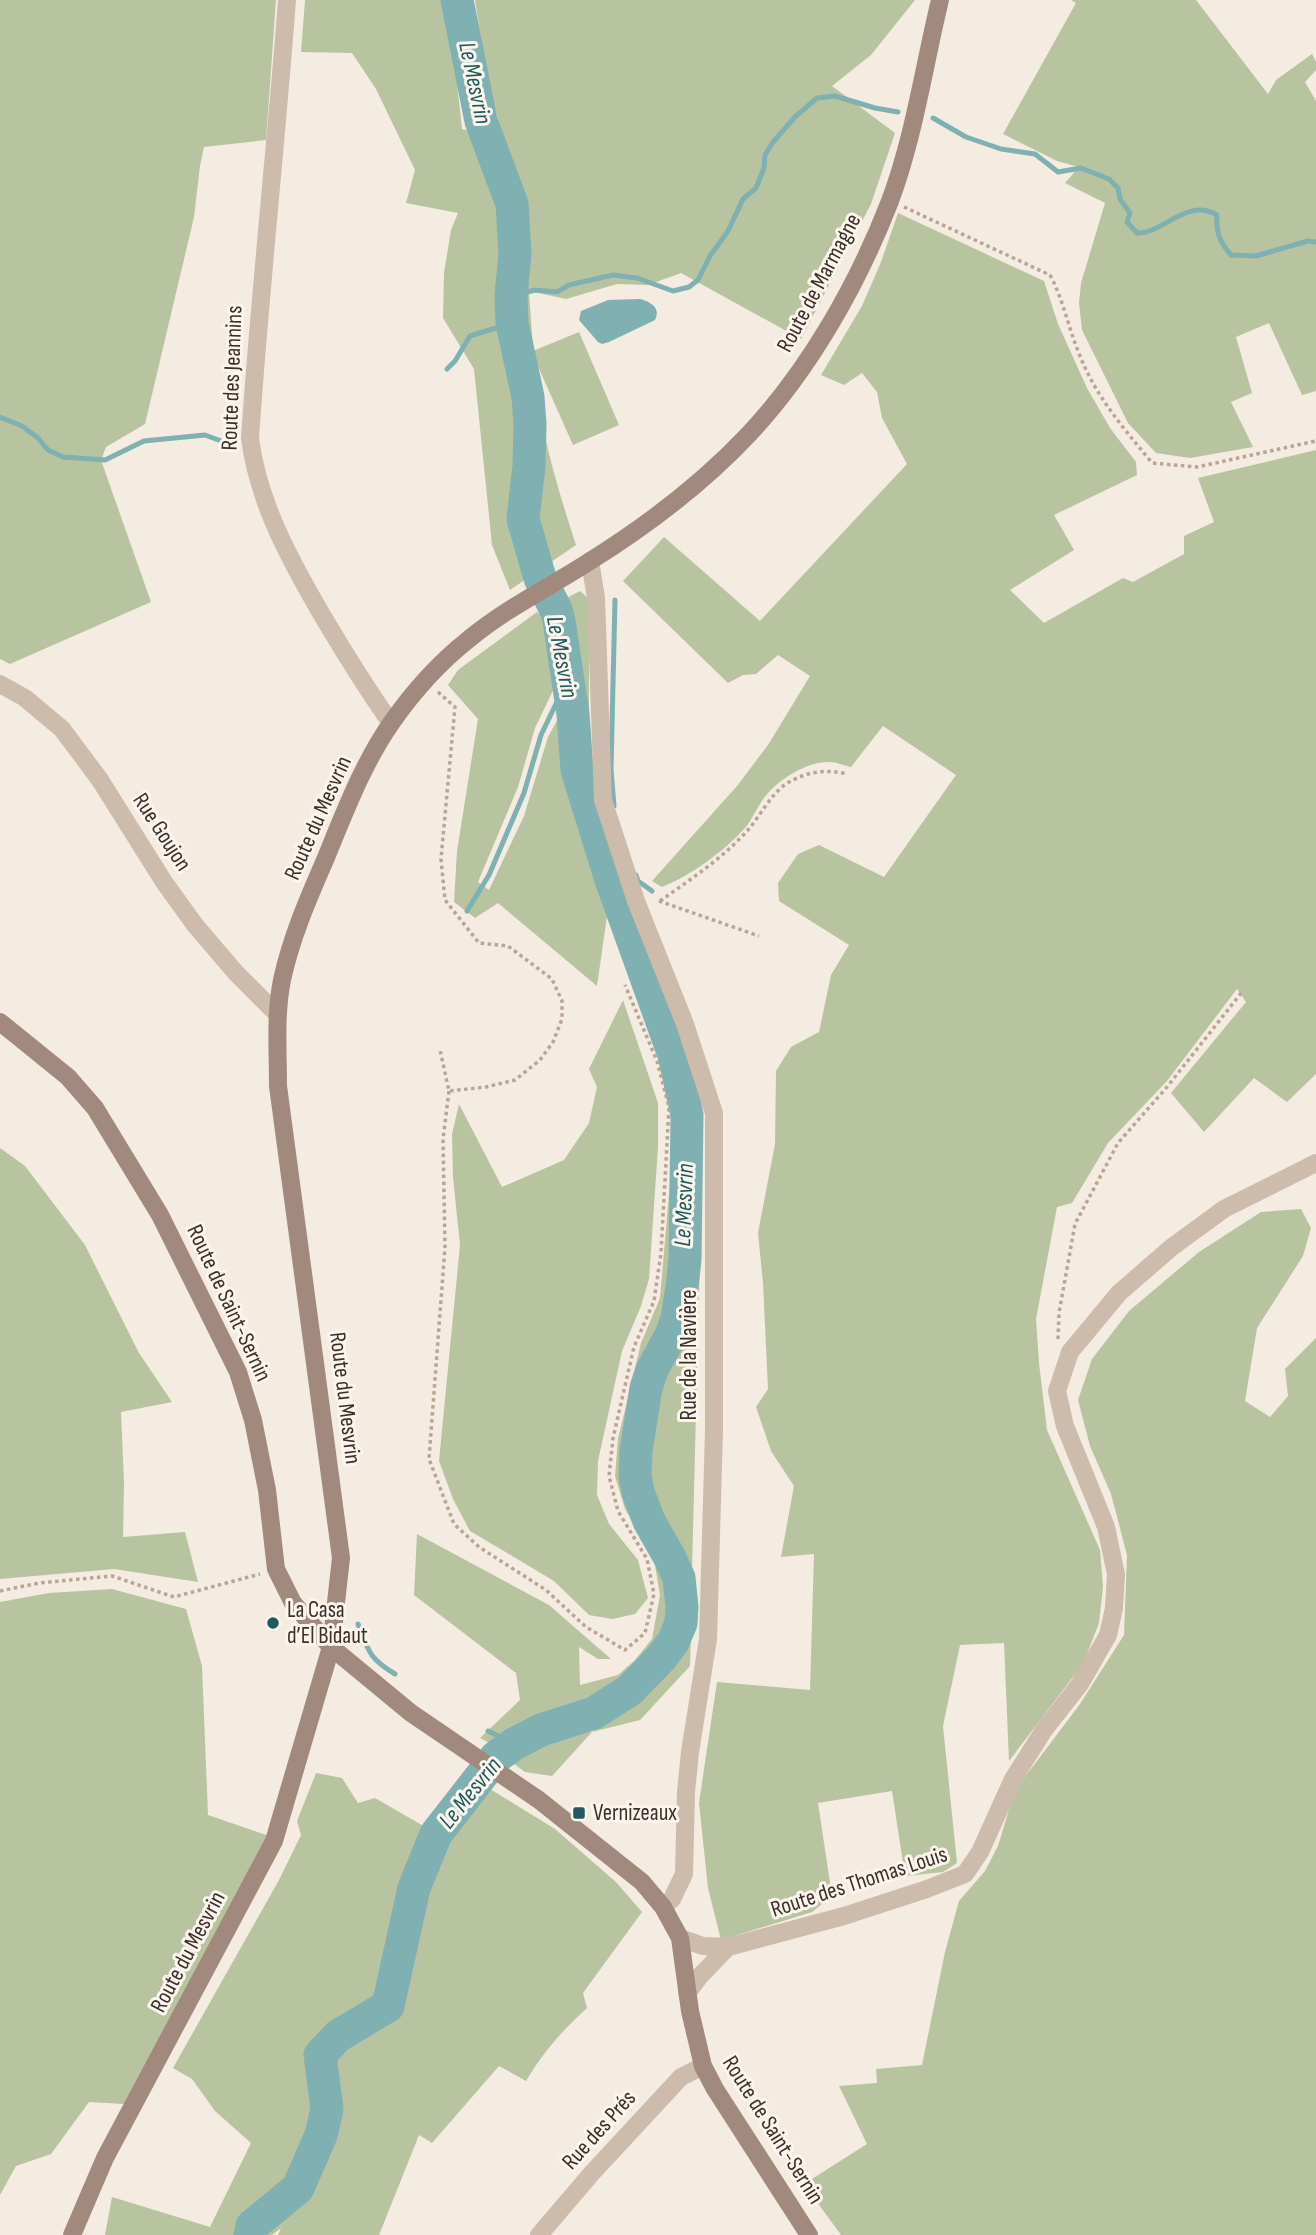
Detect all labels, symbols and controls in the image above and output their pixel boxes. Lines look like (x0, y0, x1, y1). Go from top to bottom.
water label: Le Mesvrin (452, 39, 498, 127)
street label: Route de Marmagne (771, 209, 867, 357)
street label: Route des Jeannins (215, 305, 249, 451)
water label: Le Mesvrin (540, 613, 584, 701)
street label: Route du Mesvrin (278, 752, 358, 884)
street label: Rue Goujon (126, 788, 198, 876)
water label: Le Mesvrin (668, 1163, 700, 1247)
street label: Route de Saint-Sernin (180, 1220, 278, 1386)
street label: Rue de la Navière (675, 1290, 703, 1420)
street label: Route du Mesvrin (323, 1330, 367, 1466)
place label: La Casa d’El Bidaut (287, 1596, 368, 1650)
marker: La Casa d’El Bidaut (265, 1615, 281, 1631)
water label: Le Mesvrin (433, 1752, 507, 1834)
place label: Vernizeaux (593, 1799, 677, 1827)
marker: Vernizeaux (571, 1805, 587, 1821)
street label: Route des Thomas Louis (767, 1840, 951, 1924)
street label: Route du Mesvrin (144, 1887, 232, 2017)
street label: Route de Saint-Sernin (716, 2051, 830, 2209)
street label: Rue des Prés (556, 2084, 642, 2176)

